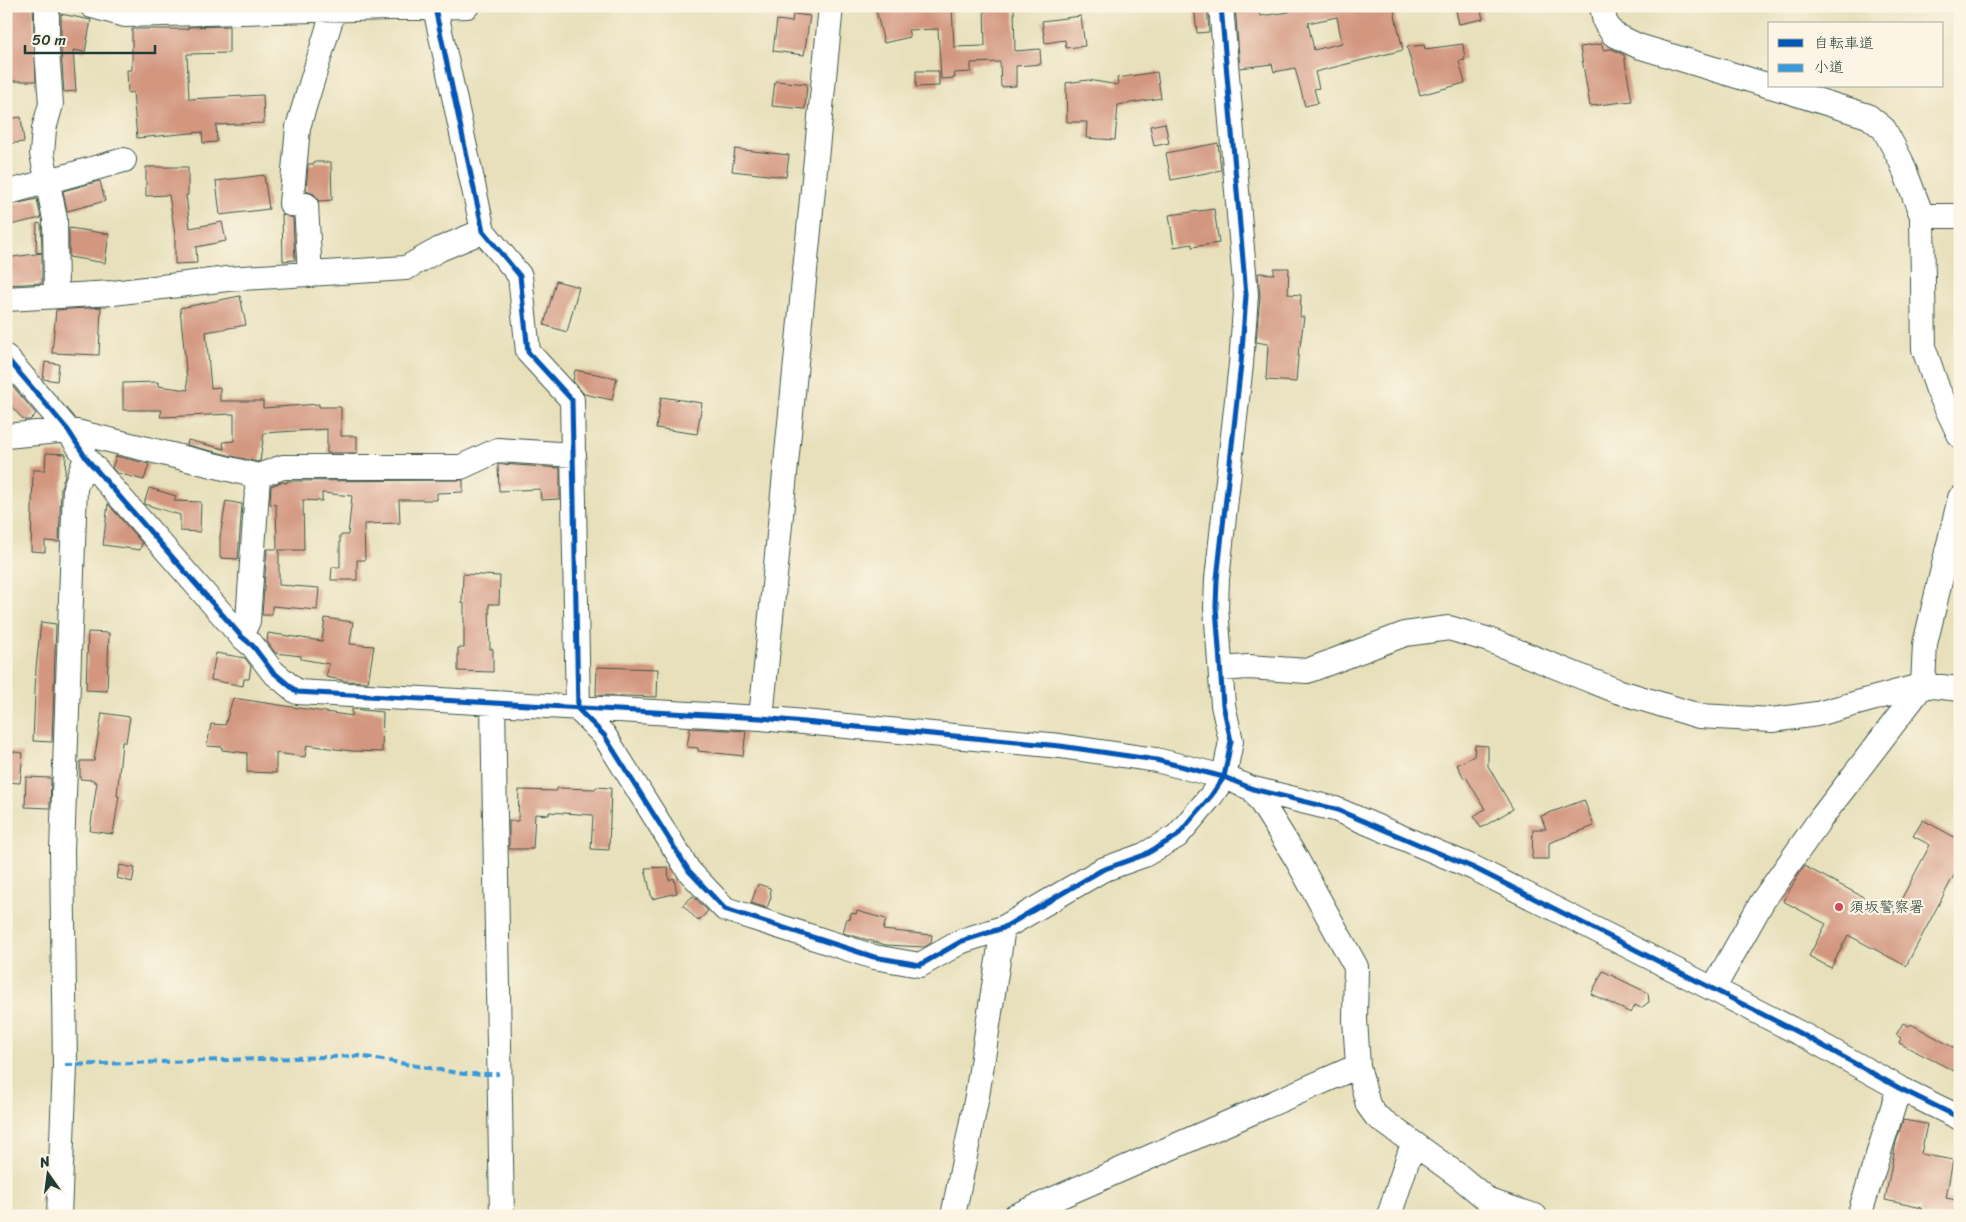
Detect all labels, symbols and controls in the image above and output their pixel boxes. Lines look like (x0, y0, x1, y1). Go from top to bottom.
scale bar (25, 22, 155, 54)
legend (1768, 22, 1944, 88)
text: 50 m (32, 27, 67, 53)
text: 自転車道 (1814, 30, 1874, 56)
text: 小道 (1814, 54, 1844, 80)
place label: 須坂警察署 (1849, 894, 1924, 920)
marker: 須坂警察署 (1833, 901, 1845, 913)
text: N (36, 1148, 53, 1175)
north arrow (22, 1150, 72, 1200)

